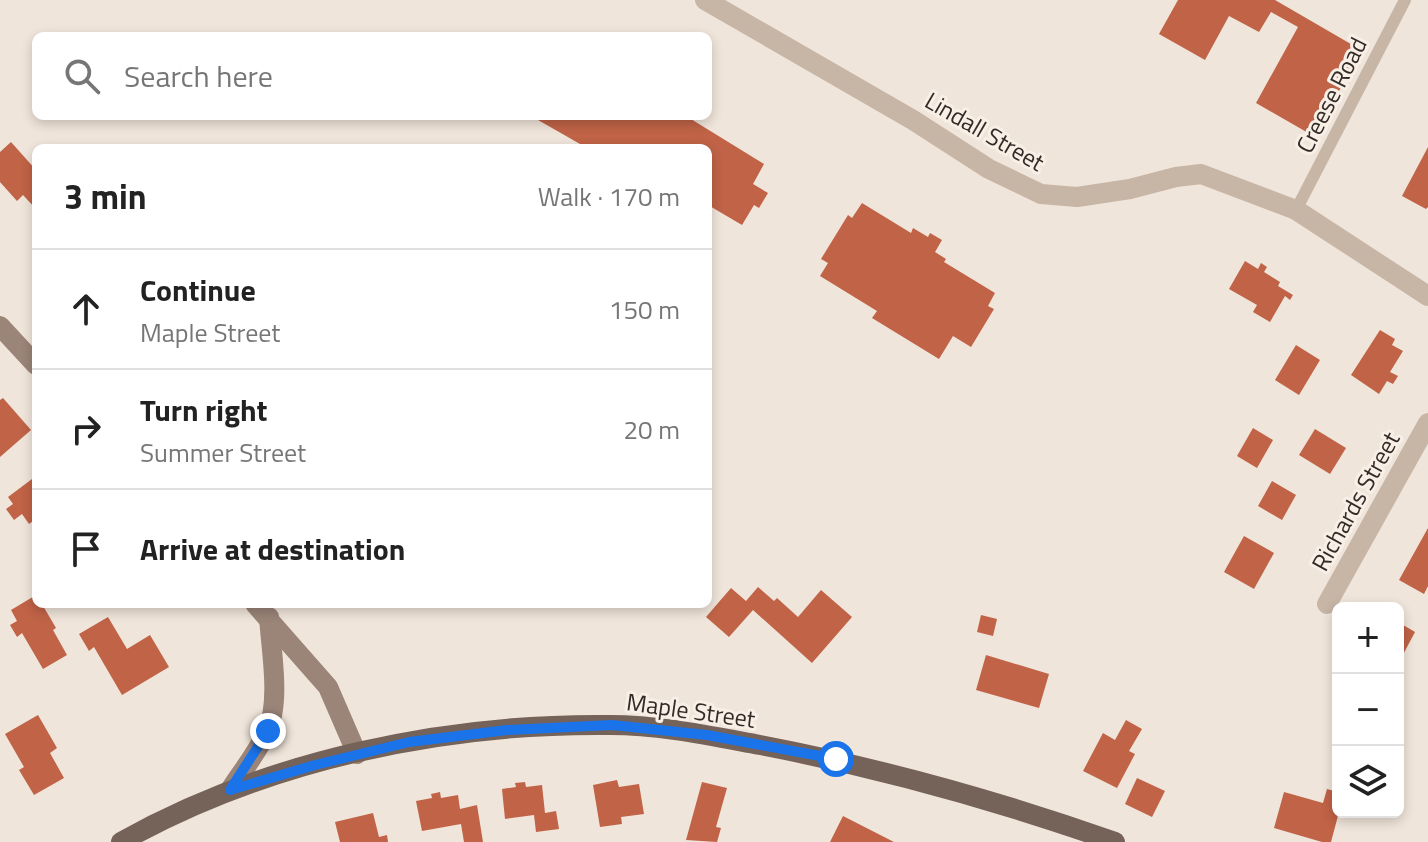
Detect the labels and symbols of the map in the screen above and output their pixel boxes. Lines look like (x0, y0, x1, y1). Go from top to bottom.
street label: Creese Road (1286, 31, 1376, 159)
street label: Lindall Street (919, 82, 1052, 180)
street label: Richards Street (1302, 424, 1408, 577)
street label: Maple Street (624, 683, 758, 737)
route end (250, 713, 286, 749)
route start (818, 741, 854, 777)

